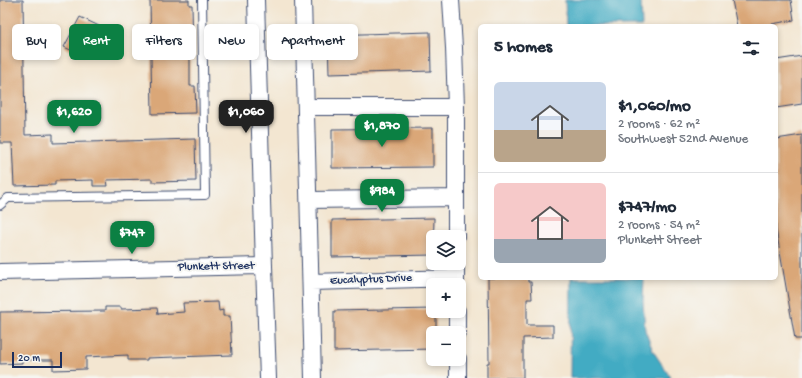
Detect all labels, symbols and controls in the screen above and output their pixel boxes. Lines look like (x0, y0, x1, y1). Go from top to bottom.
chip: Buy (12, 24, 61, 60)
chip: Rent (69, 24, 124, 60)
chip: Filters (132, 24, 196, 60)
chip: New (204, 24, 259, 60)
chip: Apartment (267, 24, 358, 60)
icon: filters (740, 37, 762, 59)
text: 5 homes (494, 38, 552, 58)
text: $1,060/mo (618, 97, 691, 117)
icon: home (526, 98, 574, 146)
pin: $1,620 (41, 100, 107, 134)
pin: $1,060 (213, 100, 279, 134)
text: $1,620 (56, 105, 92, 120)
text: $1,060 (228, 105, 264, 120)
pin: $1,870 (349, 114, 415, 148)
text: 2 rooms · 62 m² (618, 117, 700, 132)
text: $1,870 (364, 119, 400, 134)
text: Southwest 52nd Avenue (618, 132, 748, 147)
pin: $984 (358, 179, 406, 213)
text: $984 (369, 184, 395, 199)
text: $747/mo (618, 198, 676, 218)
icon: home (526, 199, 574, 247)
text: 2 rooms · 54 m² (618, 218, 700, 233)
pin: $747 (108, 221, 156, 255)
text: $747 (119, 226, 145, 241)
map controls (426, 230, 466, 366)
button: layers (426, 230, 466, 270)
text: Plunkett Street (618, 233, 701, 248)
street label: Plunkett Street (176, 259, 256, 275)
street label: Eucalyptus Drive (330, 272, 413, 288)
button: + (426, 278, 466, 318)
button: − (426, 326, 466, 366)
scale bar (12, 350, 62, 369)
text: 20 m (18, 353, 40, 365)

